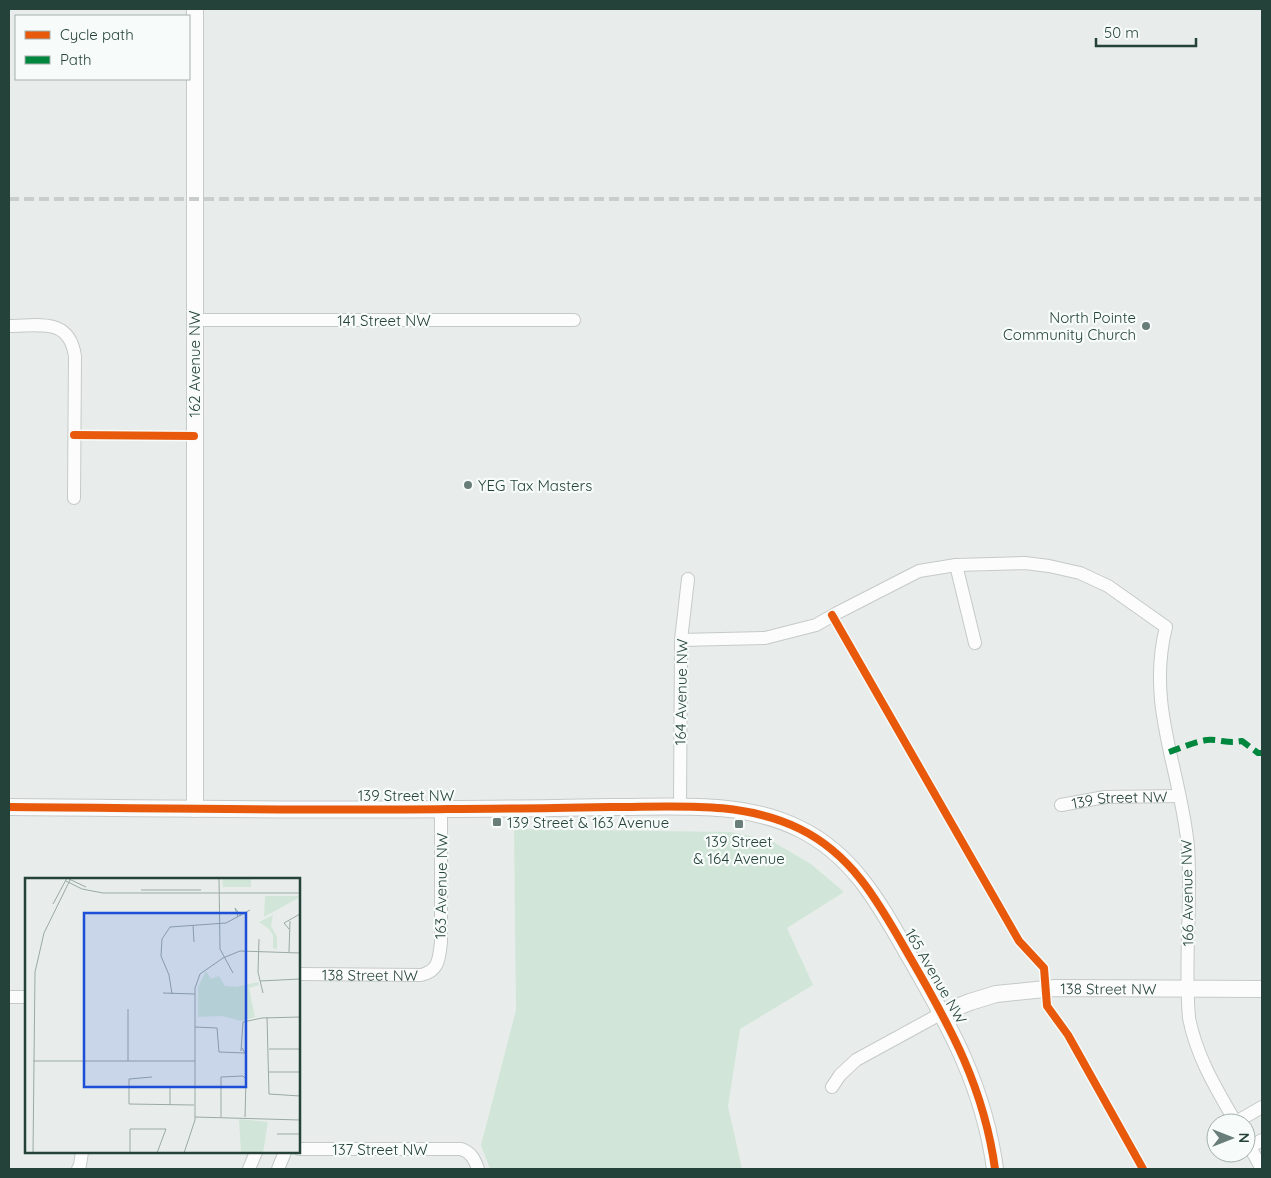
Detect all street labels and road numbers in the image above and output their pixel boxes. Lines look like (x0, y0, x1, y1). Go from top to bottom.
street label: 162 Avenue NW (185, 310, 204, 417)
street label: 141 Street NW (337, 311, 431, 330)
street label: 164 Avenue NW (671, 638, 691, 745)
street label: 139 Street NW (358, 786, 455, 805)
street label: 139 Street NW (1070, 787, 1168, 812)
street label: 163 Avenue NW (431, 832, 451, 939)
street label: 166 Avenue NW (1177, 839, 1197, 946)
street label: 165 Avenue NW (901, 925, 971, 1027)
street label: 138 Street NW (322, 965, 419, 984)
street label: 138 Street NW (1060, 979, 1157, 998)
street label: 137 Street NW (332, 1140, 428, 1159)

